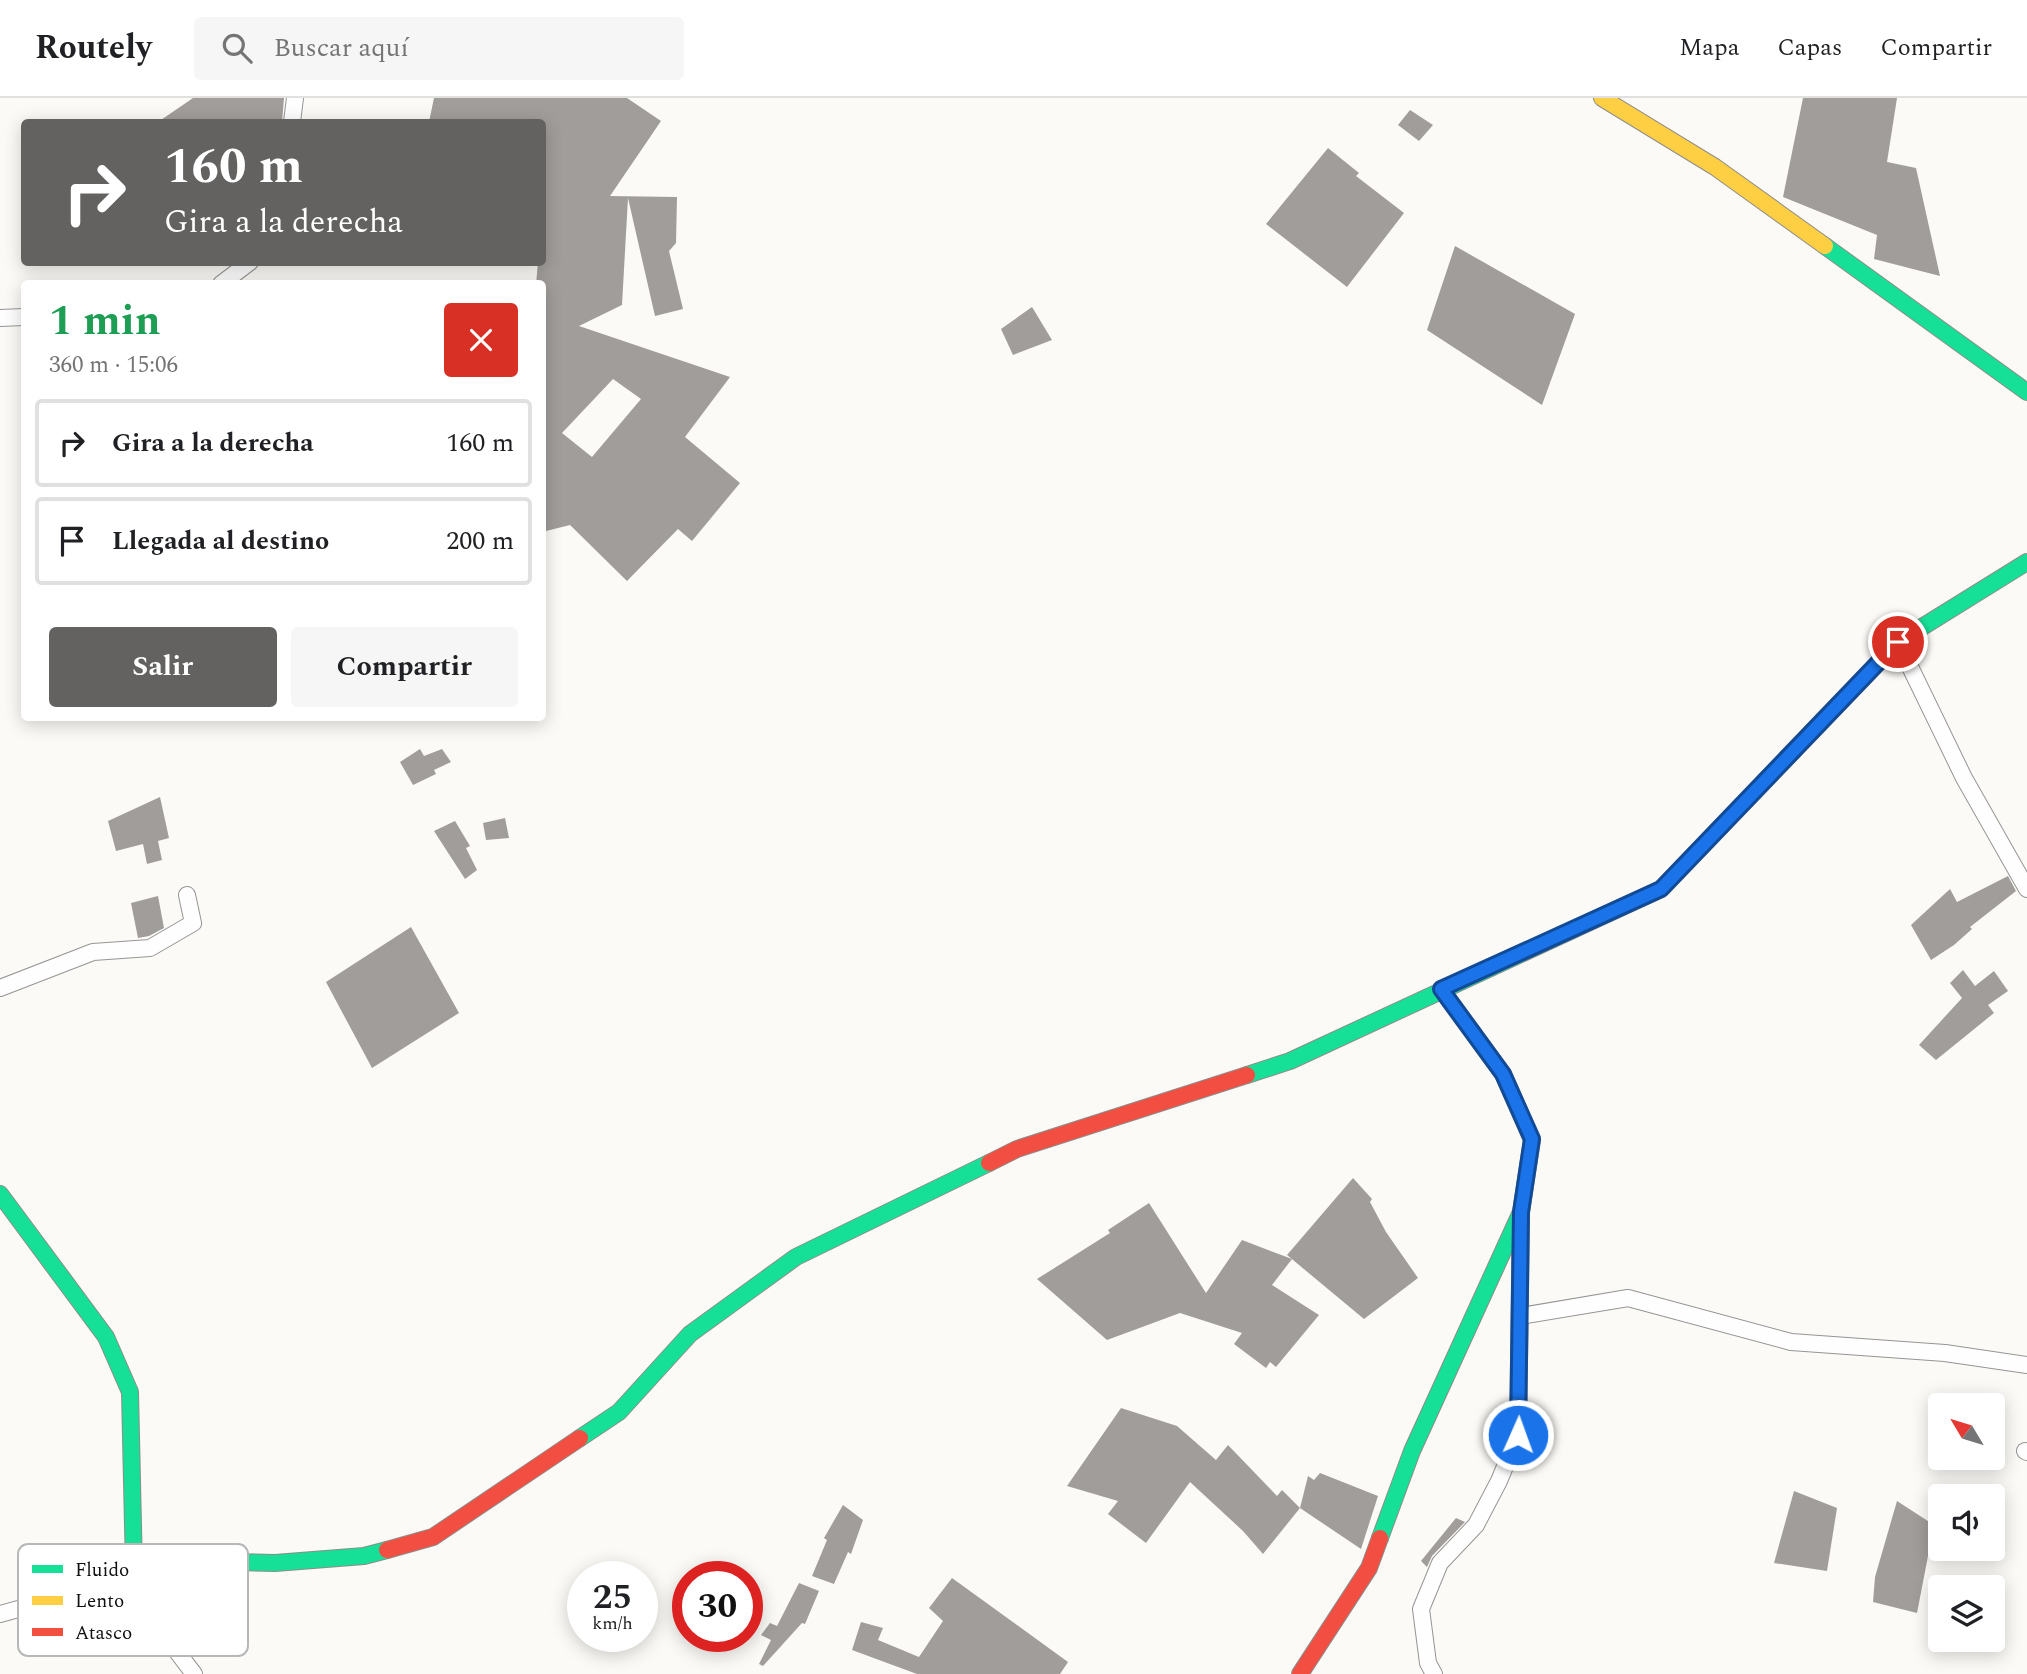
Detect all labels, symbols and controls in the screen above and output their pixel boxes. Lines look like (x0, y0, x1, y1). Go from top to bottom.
search box (194, 17, 684, 80)
text: Routely (35, 23, 152, 73)
text: Buscar aquí (274, 28, 409, 68)
icon: search (218, 29, 256, 67)
text: Mapa (1679, 30, 1739, 66)
text: Capas (1777, 30, 1842, 66)
text: Compartir (1880, 30, 1992, 66)
text: 160 m (164, 130, 303, 205)
icon: right (49, 147, 140, 238)
text: Gira a la derecha (164, 198, 403, 247)
text: 1 min (49, 290, 161, 353)
button: close (444, 303, 518, 377)
text: 360 m · 15:06 (49, 348, 178, 383)
text: Gira a la derecha (112, 423, 314, 463)
text: 160 m (446, 423, 514, 463)
icon: right (53, 424, 91, 462)
text: Llegada al destino (112, 521, 329, 561)
text: 200 m (446, 521, 514, 561)
icon: arrive (53, 522, 91, 560)
pin (1868, 612, 1928, 672)
icon: arrive (1879, 623, 1917, 661)
button: Salir (49, 627, 277, 707)
button: Compartir (291, 627, 518, 707)
north arrow (1928, 1393, 2006, 1470)
map controls (1928, 1393, 2005, 1652)
position arrow (1481, 1398, 1555, 1472)
button: sound (1928, 1484, 2005, 1561)
legend (18, 1544, 248, 1656)
text: Fluido (75, 1556, 129, 1585)
speed limit sign: 30 (672, 1561, 763, 1652)
text: 25 (593, 1571, 632, 1624)
button: layers (1928, 1575, 2005, 1652)
text: Lento (75, 1587, 124, 1616)
text: km/h (592, 1610, 633, 1637)
text: Atasco (75, 1619, 132, 1648)

